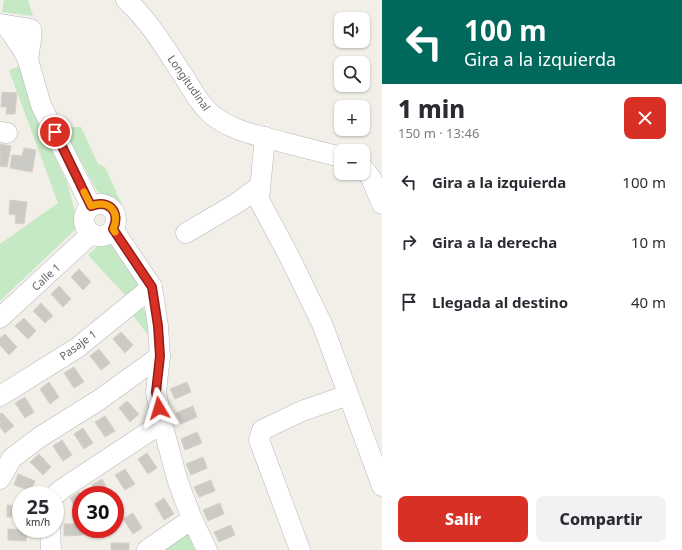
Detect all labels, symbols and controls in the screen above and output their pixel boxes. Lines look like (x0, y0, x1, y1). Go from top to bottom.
text: 100 m (464, 11, 547, 49)
map controls (334, 12, 370, 180)
button: sound (334, 12, 370, 48)
icon: left (398, 16, 450, 68)
text: Gira a la izquierda (464, 47, 616, 71)
street label: Longitudinal (165, 52, 214, 114)
button: search (334, 56, 370, 92)
text: 1 min (398, 92, 465, 125)
button: close (624, 97, 666, 139)
button: + (334, 100, 370, 136)
pin (38, 115, 72, 149)
icon: arrive (44, 121, 66, 143)
text: 150 m · 13:46 (398, 124, 479, 142)
button: − (334, 144, 370, 180)
icon: left (398, 171, 420, 193)
text: Gira a la izquierda (432, 172, 566, 192)
text: 100 m (622, 172, 666, 192)
icon: right (398, 231, 420, 253)
text: Gira a la derecha (432, 232, 557, 252)
text: 10 m (631, 232, 666, 252)
street label: Calle 1 (28, 260, 63, 294)
icon: arrive (398, 291, 420, 313)
text: Llegada al destino (432, 292, 568, 312)
text: 40 m (631, 292, 666, 312)
street label: Pasaje 1 (56, 326, 99, 363)
position arrow (138, 387, 180, 429)
speed limit sign: 30 (72, 486, 124, 538)
text: 25 (27, 493, 49, 520)
button: Salir (398, 496, 528, 542)
button: Compartir (536, 496, 666, 542)
text: km/h (26, 515, 50, 529)

